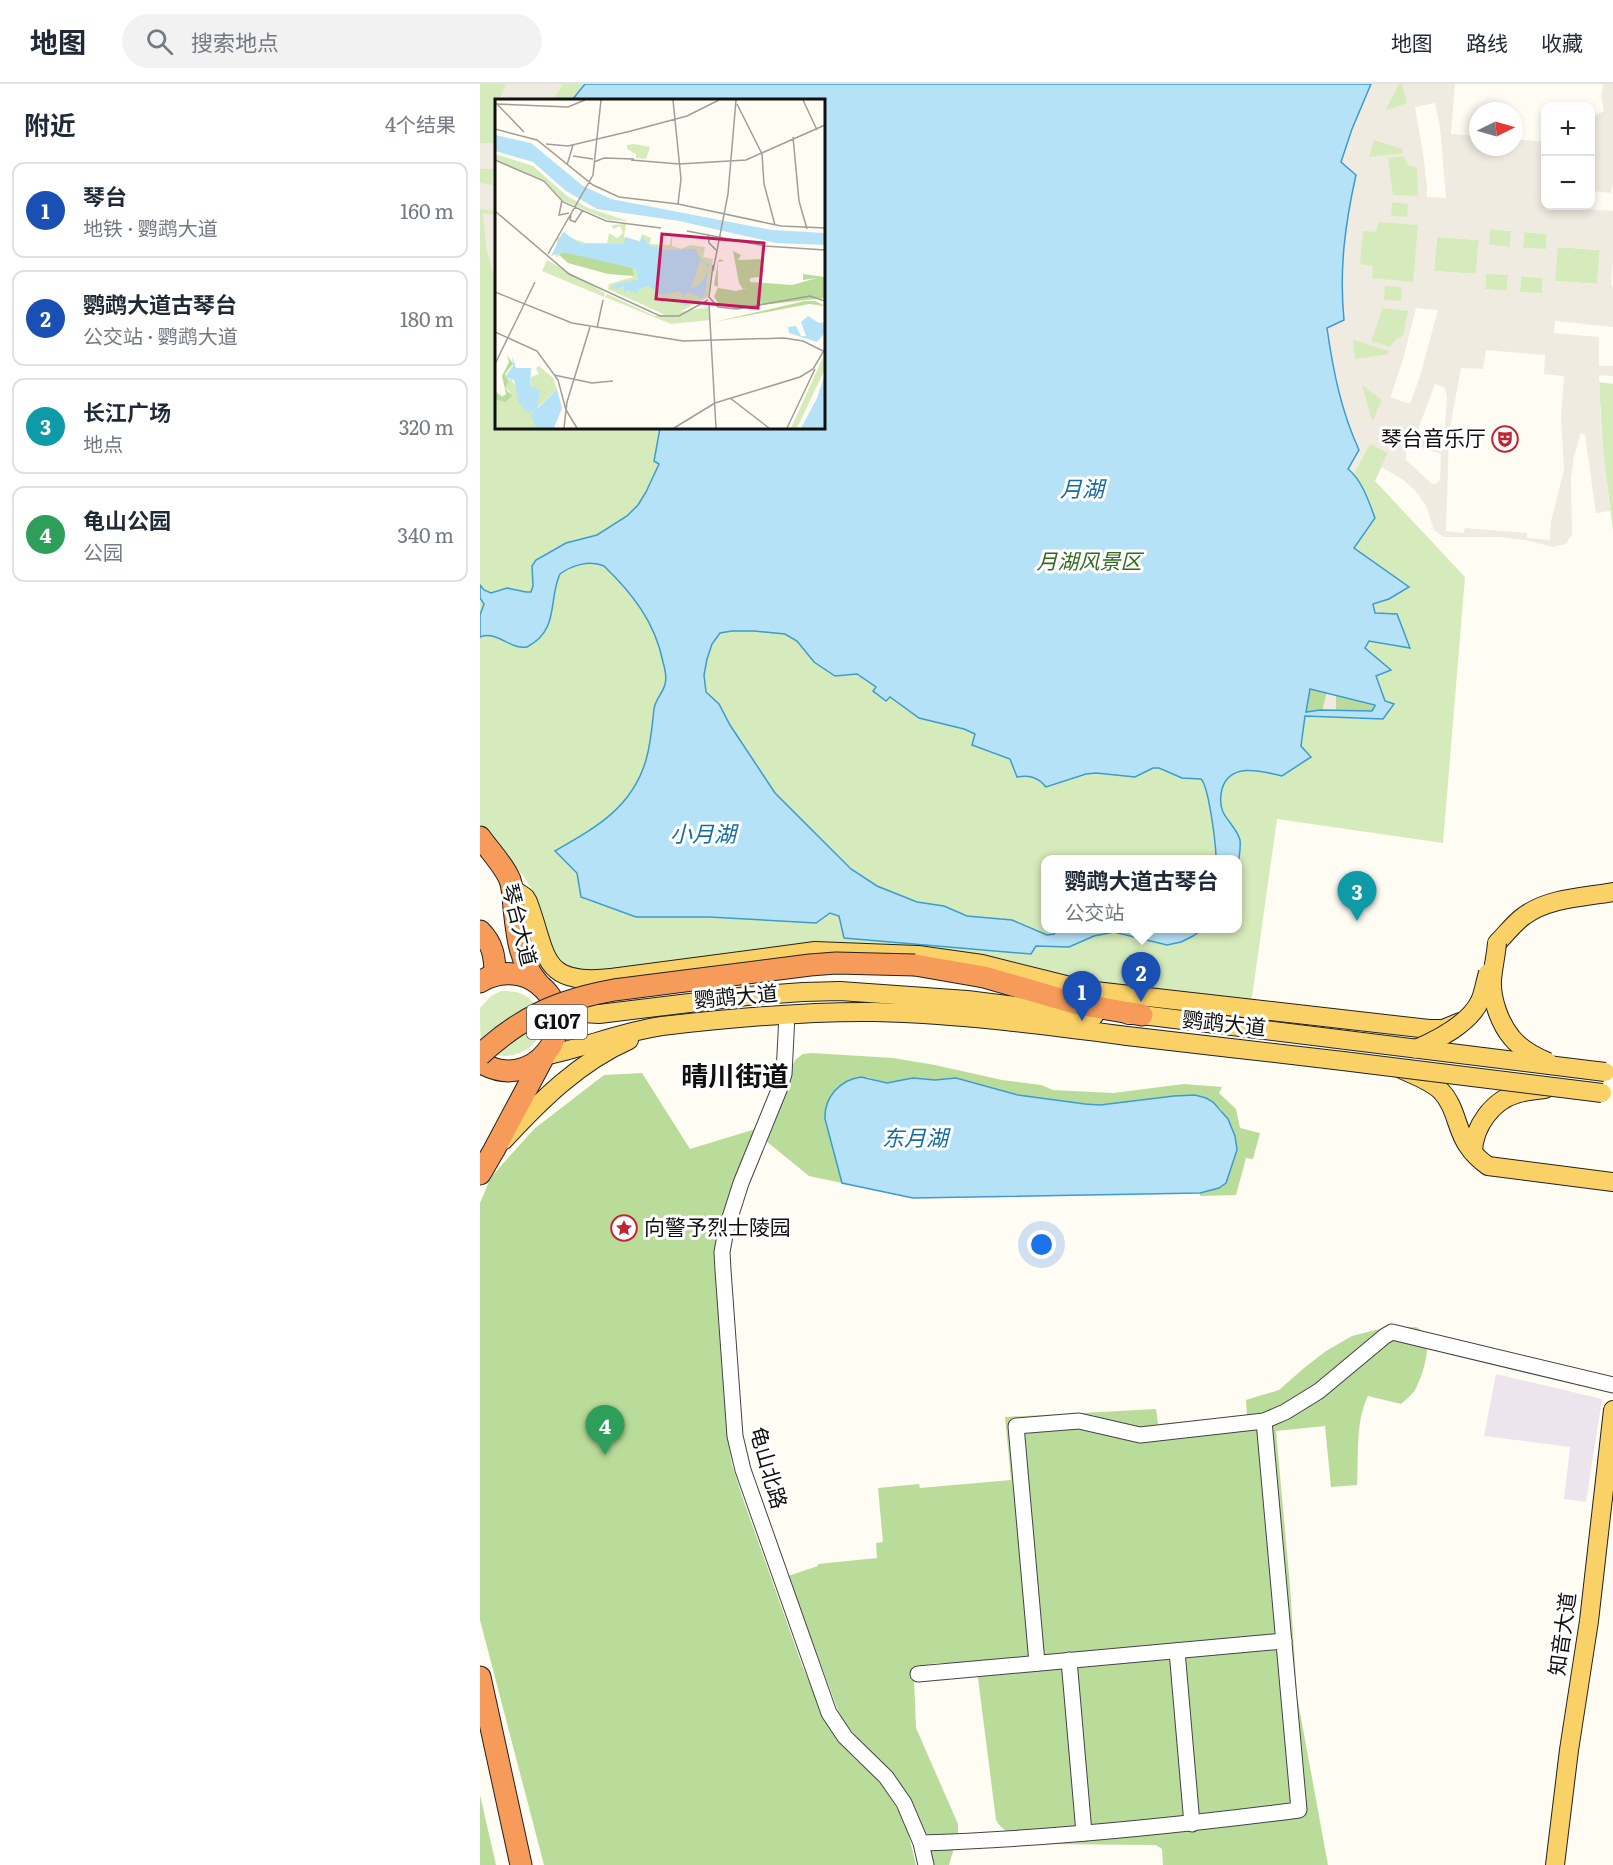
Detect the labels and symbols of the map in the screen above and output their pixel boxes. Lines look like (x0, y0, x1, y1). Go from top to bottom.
inset map (495, 99, 825, 429)
north arrow (1469, 102, 1523, 156)
place label: 琴台音乐厅 (1381, 421, 1486, 452)
theatre icon: 琴台音乐厅 (1490, 424, 1520, 454)
water label: 月湖 (1060, 471, 1107, 504)
park label: 月湖风景区 (1037, 544, 1144, 575)
water label: 小月湖 (670, 816, 739, 849)
pin: 3 (1338, 872, 1376, 921)
street label: 琴台大道 (496, 880, 547, 969)
pin: 2 (1122, 952, 1160, 1002)
pin: 1 (1062, 972, 1102, 1021)
street label: 鹦鹉大道 (693, 975, 779, 1014)
street label: 鹦鹉大道 (1181, 1002, 1268, 1041)
road number: G107 (527, 1005, 587, 1039)
district label: 晴川街道 (681, 1054, 789, 1094)
water label: 东月湖 (882, 1120, 951, 1153)
place label: 向警予烈士陵园 (644, 1210, 791, 1241)
place icon: 向警予烈士陵园 (609, 1213, 639, 1243)
your location (1027, 1230, 1056, 1259)
pin: 4 (586, 1406, 624, 1455)
street label: 龟山北路 (744, 1423, 797, 1512)
street label: 知音大道 (1539, 1590, 1582, 1677)

